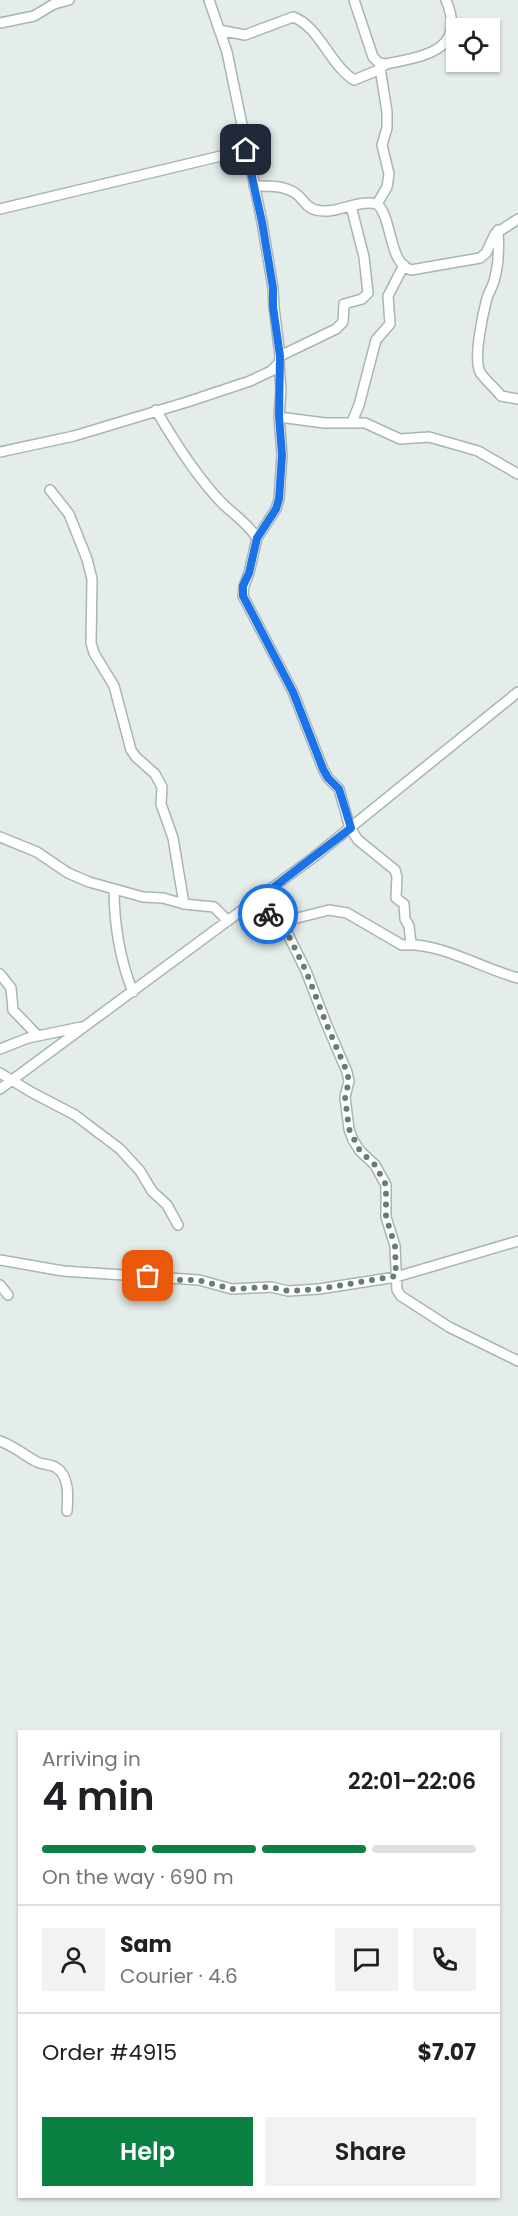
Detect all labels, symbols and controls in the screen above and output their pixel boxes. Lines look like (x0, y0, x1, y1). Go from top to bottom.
map controls (446, 18, 500, 72)
button: locate (446, 18, 500, 72)
pin (220, 124, 271, 175)
icon: home (229, 133, 262, 166)
courier (238, 884, 298, 944)
icon: bike (252, 898, 285, 931)
pin (122, 1250, 173, 1301)
icon: bag (131, 1259, 164, 1292)
text: Arriving in (42, 1745, 141, 1773)
text: 22:01–22:06 (348, 1766, 476, 1797)
text: 4 min (42, 1769, 155, 1824)
text: On the way · 690 m (42, 1863, 234, 1891)
button: person (42, 1928, 105, 1991)
button: chat (335, 1928, 398, 1991)
button: phone (413, 1928, 476, 1991)
text: Sam (120, 1929, 172, 1960)
text: Courier · 4.6 (120, 1962, 238, 1990)
text: Order #4915 (42, 2037, 177, 2068)
text: $7.07 (417, 2037, 476, 2068)
button: Help (42, 2117, 253, 2186)
button: Share (265, 2117, 476, 2186)

